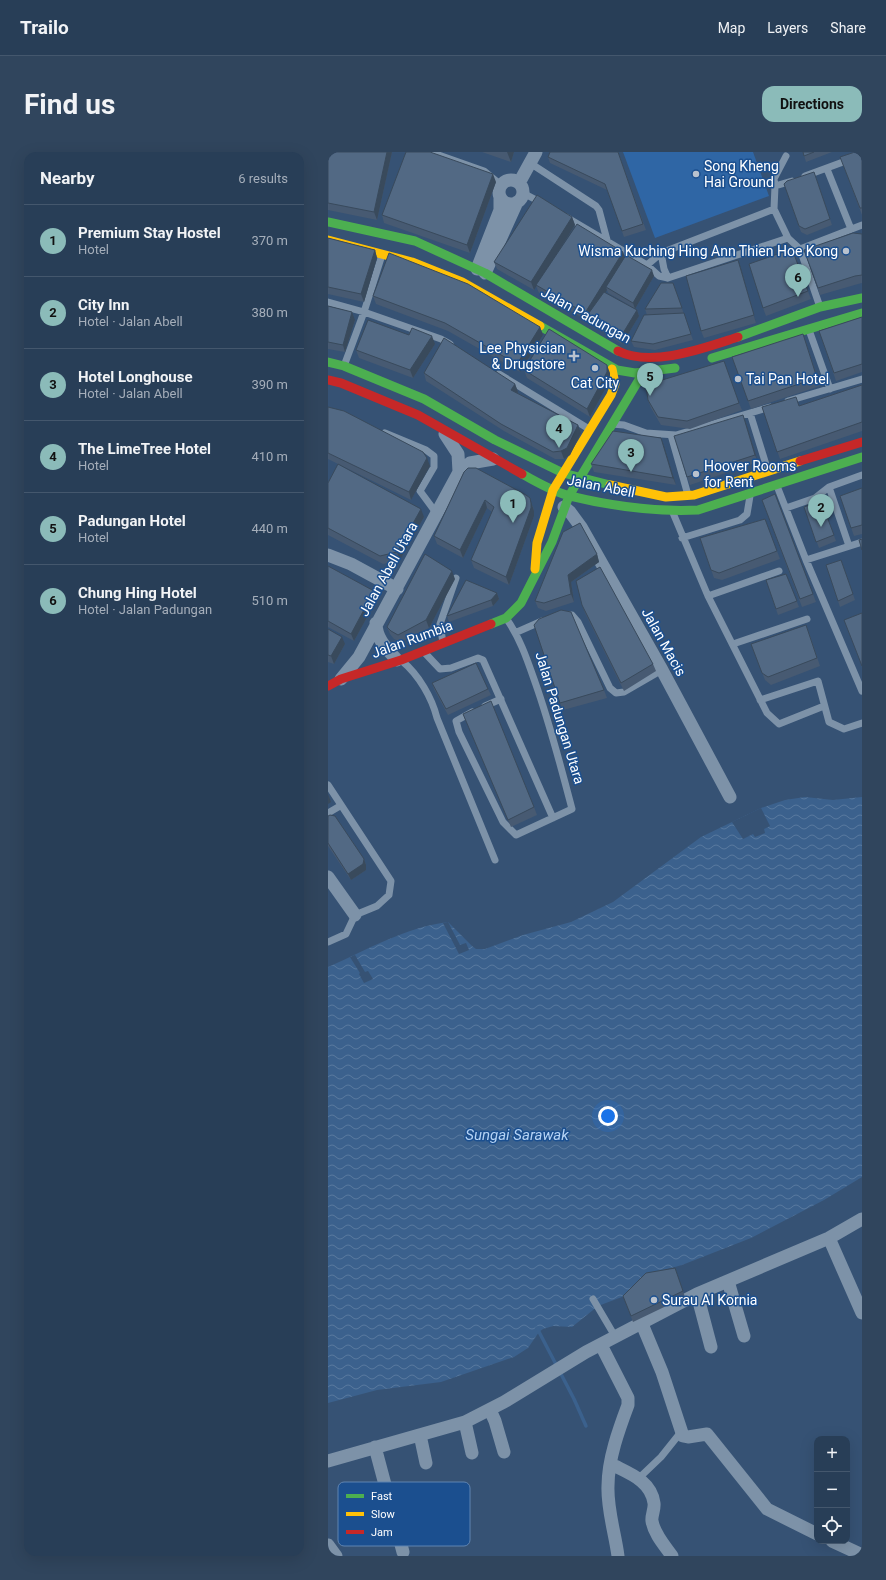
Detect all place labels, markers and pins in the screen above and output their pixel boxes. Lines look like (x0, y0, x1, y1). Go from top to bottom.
place label: Song Kheng Hai Ground (704, 158, 779, 190)
marker: Song Kheng Hai Ground (691, 169, 701, 179)
place label: Wisma Kuching Hing Ann Thien Hoe Kong (578, 243, 838, 259)
marker: Wisma Kuching Hing Ann Thien Hoe Kong (841, 246, 851, 256)
pin: 6 (785, 264, 811, 297)
place label: Lee Physician & Drugstore (479, 340, 565, 372)
marker: Lee Physician & Drugstore (568, 350, 580, 362)
marker: Cat City (590, 363, 600, 373)
pin: 5 (637, 363, 663, 396)
place label: Tai Pan Hotel (746, 371, 829, 387)
marker: Tai Pan Hotel (733, 374, 743, 384)
place label: Cat City (571, 375, 620, 391)
pin: 4 (546, 415, 572, 448)
pin: 3 (618, 439, 644, 472)
place label: Hoover Rooms for Rent (704, 458, 796, 490)
marker: Hoover Rooms for Rent (691, 469, 701, 479)
pin: 1 (500, 490, 526, 523)
pin: 2 (808, 494, 834, 527)
place label: Surau Al Kornia (662, 1292, 757, 1308)
marker: Surau Al Kornia (649, 1295, 659, 1305)

